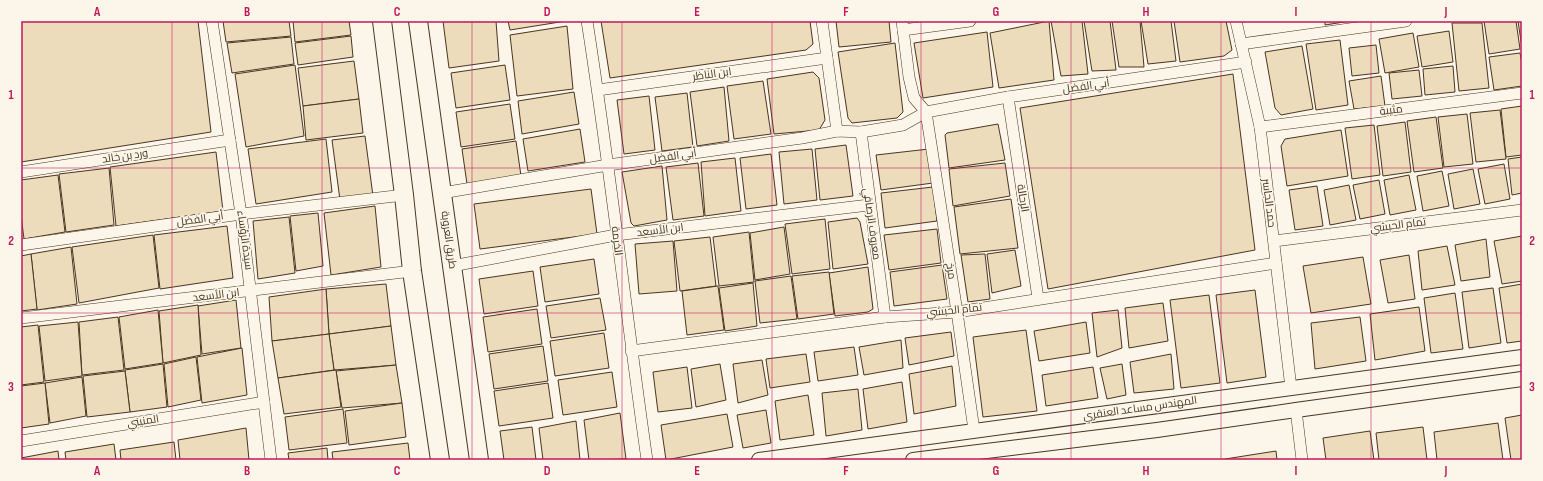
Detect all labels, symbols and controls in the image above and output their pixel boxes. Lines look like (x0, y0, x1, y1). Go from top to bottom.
text: A (93, 4, 101, 20)
text: B (244, 4, 250, 20)
text: C (394, 4, 401, 20)
text: D (544, 4, 551, 20)
text: E (694, 4, 700, 20)
text: F (843, 4, 849, 20)
text: G (993, 4, 1000, 20)
text: H (1143, 4, 1150, 20)
text: I (1295, 4, 1298, 20)
text: J (1444, 4, 1448, 20)
street label: ابن الناظر (691, 65, 732, 83)
street label: أبي الفضل (1061, 75, 1111, 98)
text: 1 (8, 87, 14, 103)
text: 1 (1529, 87, 1535, 103)
street label: مثيبة (1379, 102, 1403, 118)
street label: أبي الفضل (648, 145, 698, 168)
street label: ورد بن خالد (101, 146, 149, 166)
street label: حمد الجاسر (1259, 177, 1278, 228)
street label: الرحالة (1014, 183, 1032, 213)
street label: معروف الرصافي (859, 187, 883, 261)
street label: أبي الفضل (175, 208, 225, 231)
street label: سيدة الرؤساء (234, 209, 256, 271)
street label: طريق العروبة (438, 210, 460, 270)
street label: تمام الحبشي (1369, 215, 1427, 236)
street label: ابن الأسعد (636, 221, 684, 239)
street label: الخرمة (609, 226, 625, 256)
text: 2 (8, 233, 14, 249)
text: 2 (1529, 233, 1535, 249)
street label: مرخ (942, 262, 959, 280)
street label: ابن الأسعد (192, 286, 240, 304)
street label: تمام الحبشي (925, 301, 983, 320)
text: 3 (8, 379, 14, 395)
text: 3 (1529, 379, 1535, 395)
street label: المهندس مساعد العنقري (1082, 394, 1198, 424)
street label: المنيني (126, 412, 160, 432)
text: A (93, 463, 101, 479)
text: B (244, 463, 250, 479)
text: C (394, 463, 401, 479)
text: D (544, 463, 551, 479)
text: E (694, 463, 700, 479)
text: F (843, 463, 849, 479)
text: G (993, 463, 1000, 479)
text: H (1143, 463, 1150, 479)
text: I (1295, 463, 1298, 479)
text: J (1444, 463, 1448, 479)

